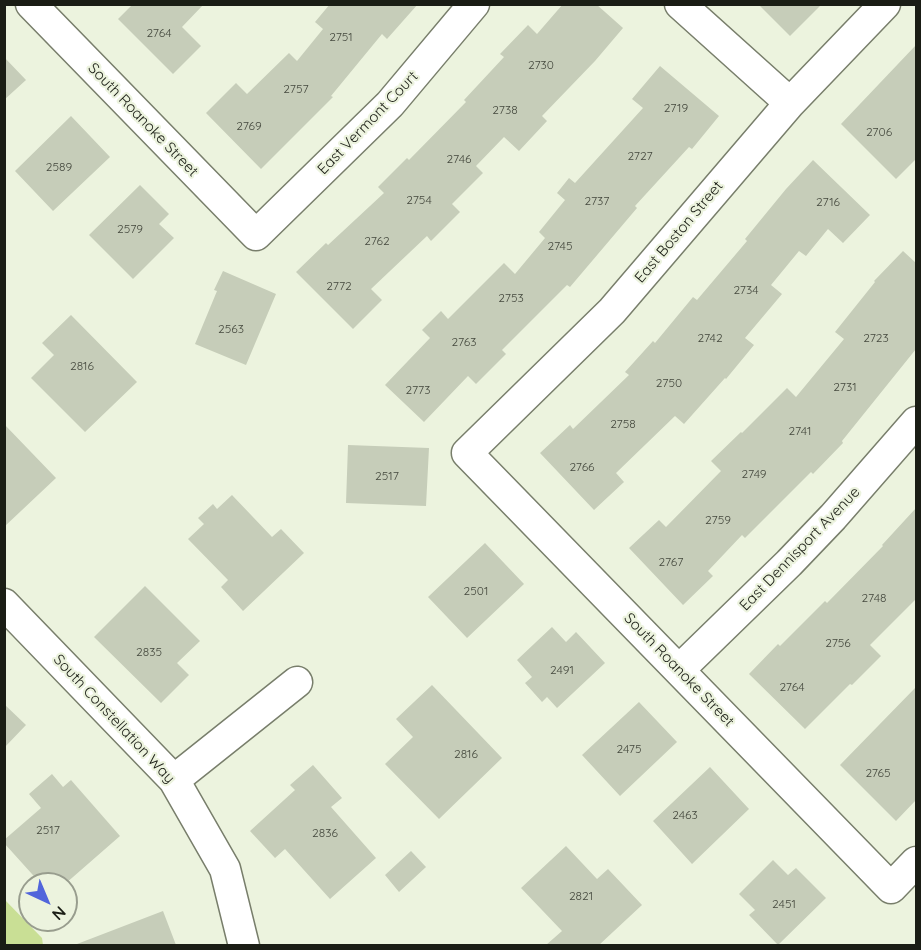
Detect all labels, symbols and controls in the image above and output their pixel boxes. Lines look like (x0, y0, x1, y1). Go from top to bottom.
house number: 2764 (146, 26, 172, 40)
house number: 2751 (329, 30, 353, 44)
house number: 2730 (528, 58, 554, 72)
street label: South Roanoke Street (84, 59, 202, 181)
street label: East Vermont Court (314, 68, 422, 178)
house number: 2757 (283, 82, 309, 96)
house number: 2719 (664, 101, 688, 115)
house number: 2738 (492, 103, 518, 117)
house number: 2769 (236, 119, 262, 133)
house number: 2706 (866, 125, 892, 139)
house number: 2727 (627, 149, 653, 163)
house number: 2746 (447, 152, 471, 166)
house number: 2589 (46, 160, 72, 174)
street label: East Boston Street (631, 177, 727, 287)
house number: 2754 (406, 193, 432, 207)
house number: 2737 (584, 194, 610, 208)
house number: 2716 (816, 195, 840, 209)
house number: 2579 (117, 222, 143, 236)
house number: 2762 (364, 234, 390, 248)
house number: 2745 (547, 239, 573, 253)
house number: 2772 (326, 279, 352, 293)
house number: 2734 (733, 283, 759, 297)
house number: 2753 (498, 291, 524, 305)
house number: 2563 (218, 322, 244, 336)
house number: 2742 (697, 331, 723, 345)
house number: 2723 (863, 331, 889, 345)
house number: 2763 (452, 335, 476, 349)
house number: 2816 (70, 359, 94, 373)
house number: 2750 (656, 376, 682, 390)
house number: 2731 (833, 380, 857, 394)
house number: 2773 (405, 383, 431, 397)
house number: 2758 (610, 417, 636, 431)
house number: 2741 (789, 424, 811, 438)
house number: 2766 (569, 460, 595, 474)
house number: 2749 (742, 467, 766, 481)
house number: 2517 (375, 469, 399, 483)
street label: East Dennisport Avenue (736, 483, 864, 615)
house number: 2759 (705, 513, 731, 527)
house number: 2767 (659, 555, 683, 569)
house number: 2501 (464, 584, 488, 598)
house number: 2748 (862, 591, 886, 605)
street label: South Roanoke Street (620, 609, 738, 731)
house number: 2756 (825, 636, 851, 650)
house number: 2835 (136, 645, 162, 659)
street label: South Constellation Way (50, 651, 178, 787)
house number: 2491 (550, 663, 574, 677)
house number: 2764 (779, 680, 805, 694)
house number: 2475 (616, 742, 642, 756)
house number: 2816 (454, 747, 478, 761)
house number: 2765 (865, 766, 891, 780)
house number: 2463 (672, 808, 698, 822)
house number: 2517 (36, 823, 60, 837)
house number: 2836 (312, 826, 338, 840)
north arrow (18, 872, 78, 932)
house number: 2821 (569, 889, 593, 903)
house number: 2451 (772, 897, 796, 911)
text: N (48, 902, 70, 925)

